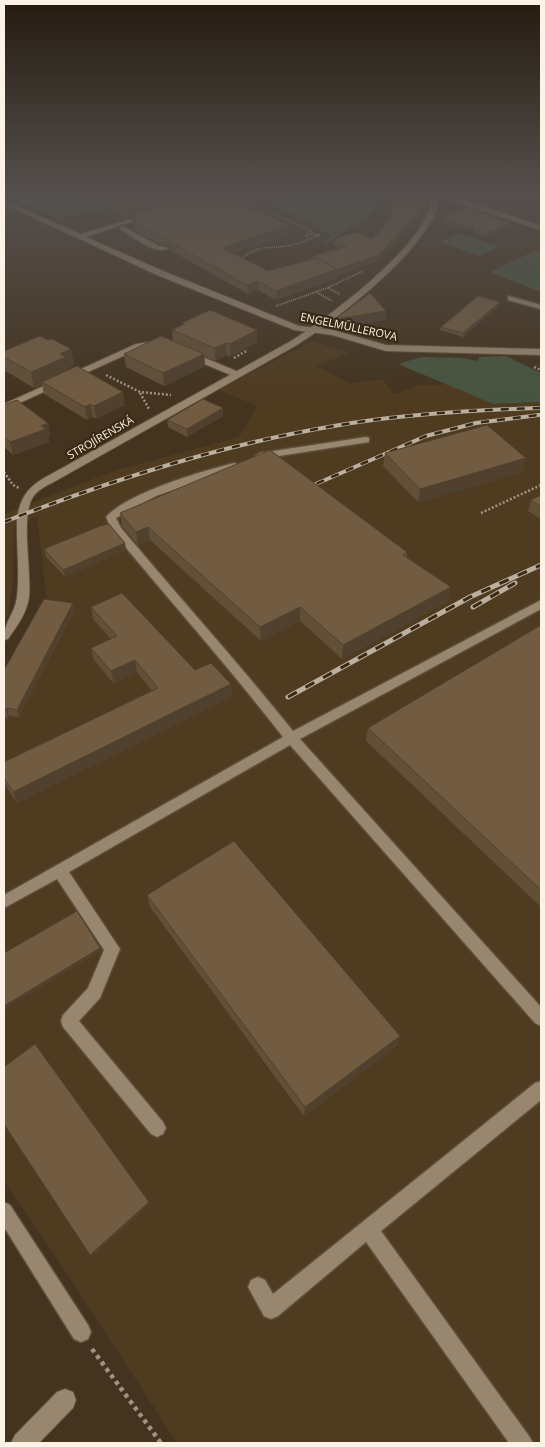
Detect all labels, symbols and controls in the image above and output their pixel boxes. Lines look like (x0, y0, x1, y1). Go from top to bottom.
street label: ENGELMÜLLEROVA (299, 308, 399, 344)
street label: STROJÍRENSKÁ (64, 412, 136, 462)

